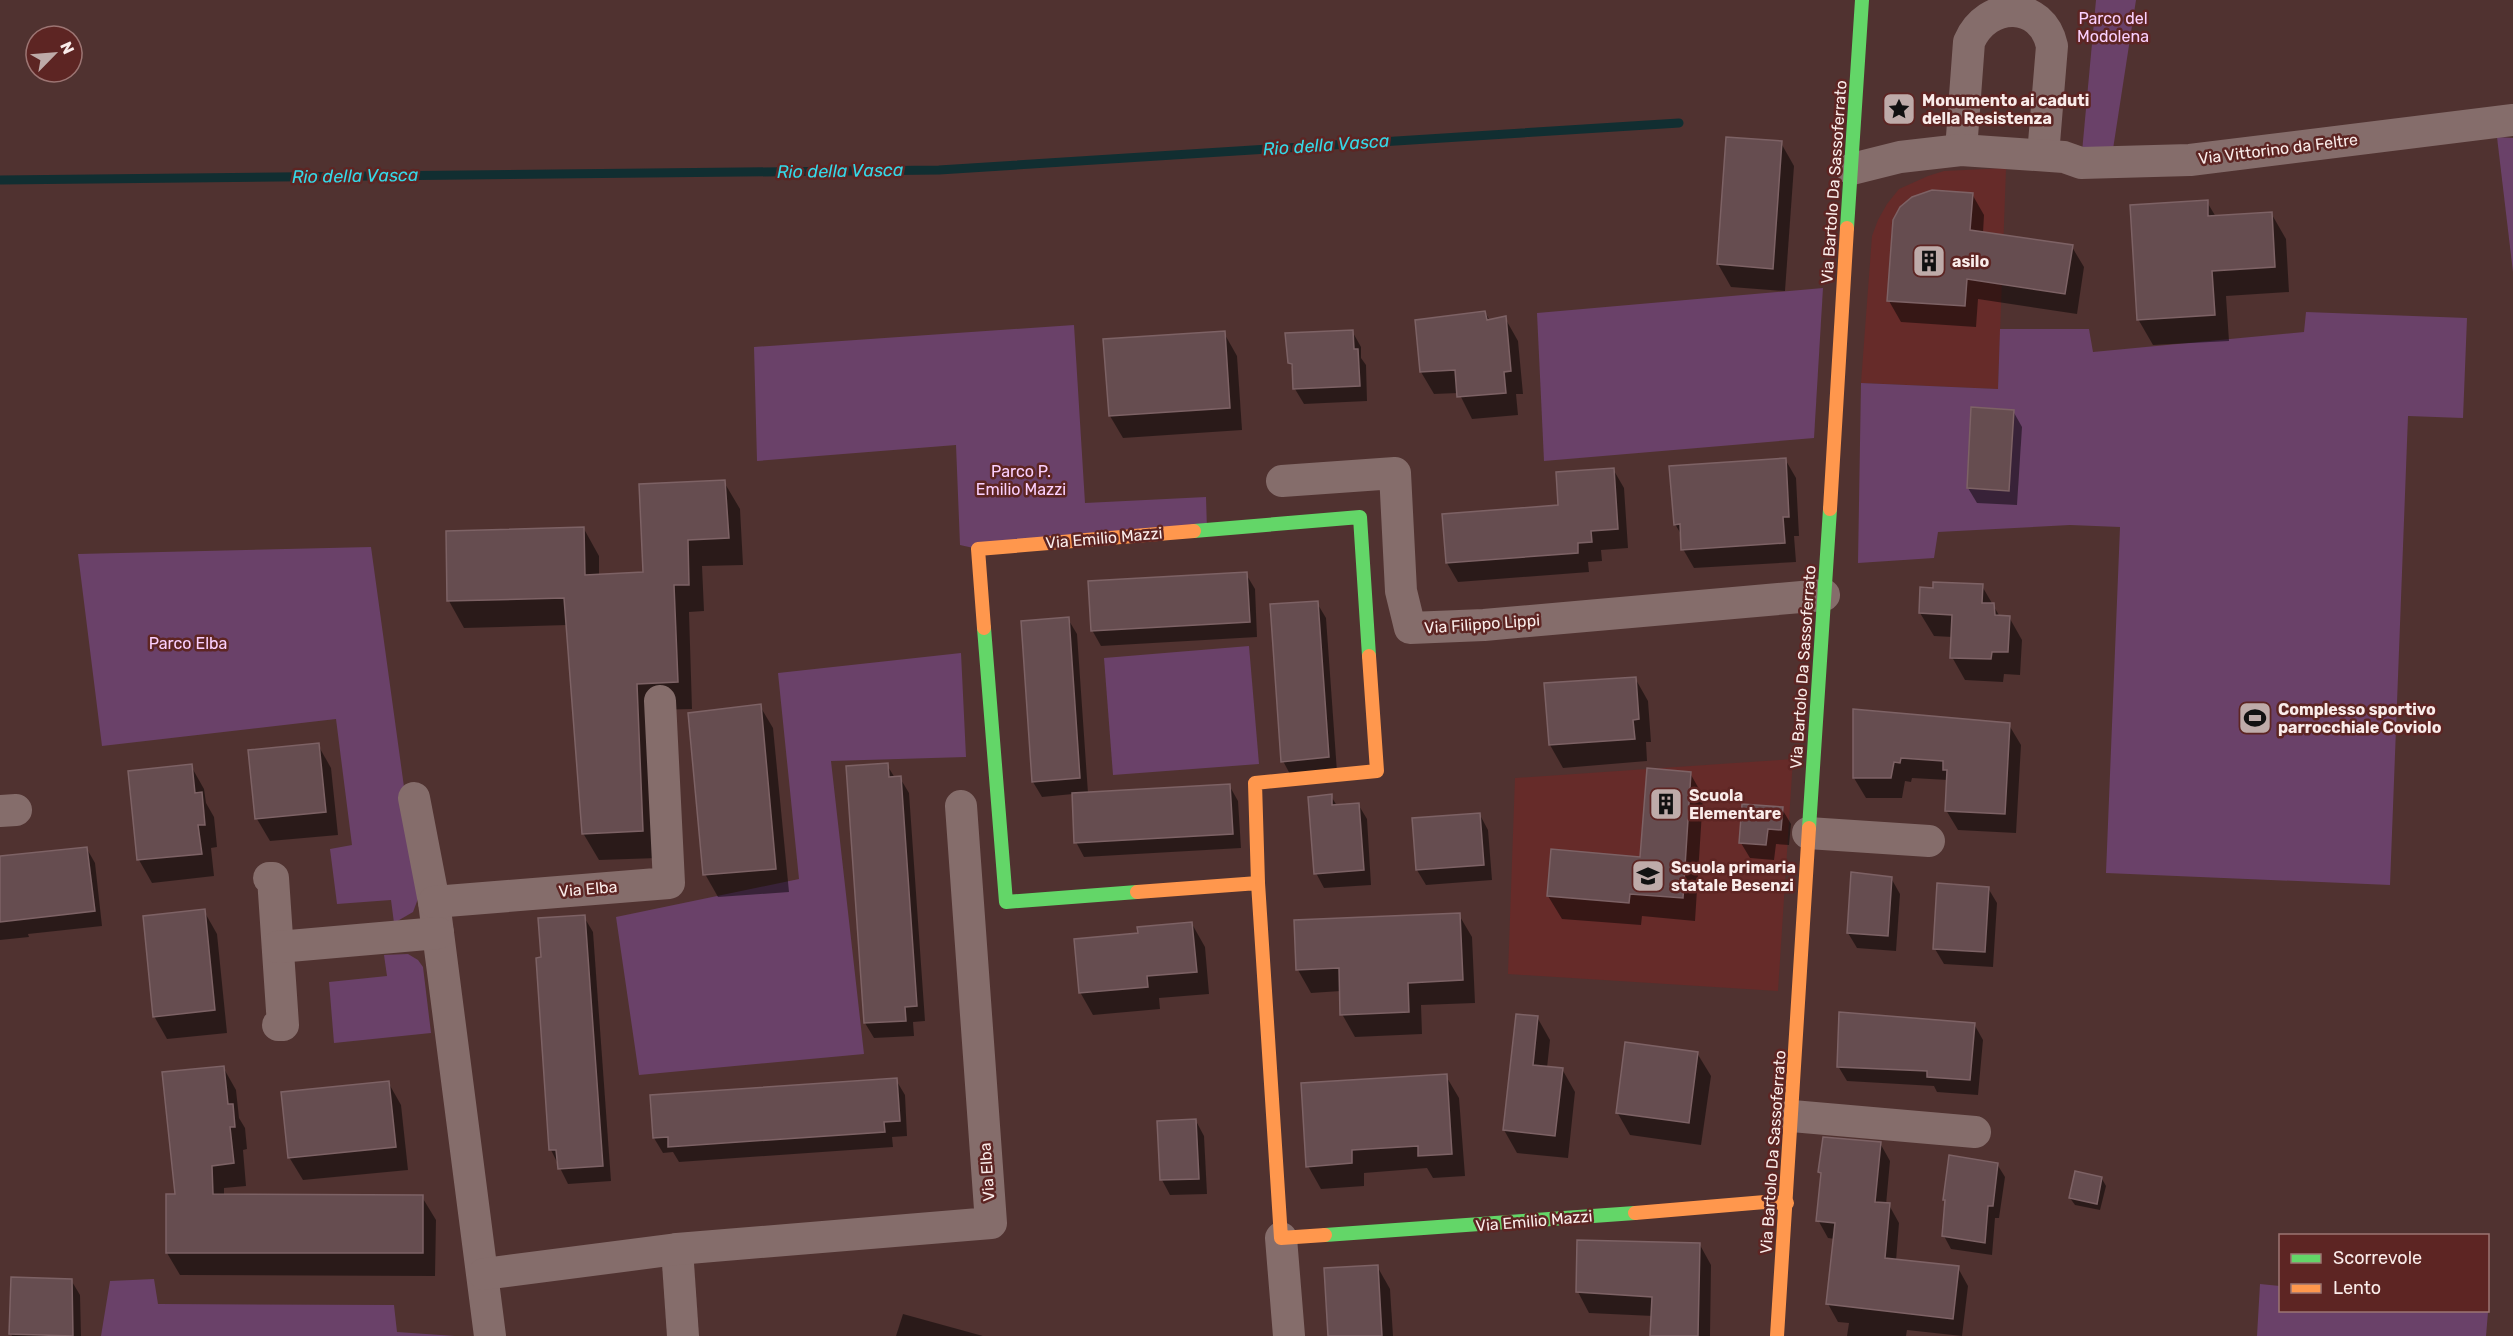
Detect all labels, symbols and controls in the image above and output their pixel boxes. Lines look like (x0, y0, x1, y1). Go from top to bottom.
park label: Parco del Modolena (2077, 9, 2149, 46)
north arrow (24, 24, 84, 84)
text: N (56, 39, 78, 57)
street label: Via Bartolo Da Sassoferrato (1817, 79, 1851, 285)
place icon: Monumento ai caduti della Resistenza (1881, 91, 1917, 127)
place label: Monumento ai caduti della Resistenza (1922, 91, 2089, 128)
water label: Rio della Vasca (1262, 130, 1391, 160)
street label: Via Vittorino da Feltre (2197, 130, 2359, 168)
water label: Rio della Vasca (776, 159, 904, 183)
water label: Rio della Vasca (291, 164, 419, 188)
building icon: asilo (1911, 243, 1947, 279)
place label: asilo (1952, 252, 1989, 271)
park label: Parco P. Emilio Mazzi (976, 462, 1066, 499)
street label: Via Emilio Mazzi (1045, 523, 1163, 553)
street label: Via Bartolo Da Sassoferrato (1786, 564, 1820, 770)
street label: Via Filippo Lippi (1423, 610, 1541, 638)
park label: Parco Elba (149, 634, 227, 653)
sports icon: Complesso sportivo parrocchiale Coviolo (2237, 700, 2273, 736)
place label: Complesso sportivo parrocchiale Coviolo (2278, 700, 2442, 737)
building icon: Scuola Elementare (1648, 786, 1684, 822)
place label: Scuola Elementare (1689, 786, 1781, 823)
school or university icon: Scuola primaria statale Besenzi (1630, 858, 1666, 894)
place label: Scuola primaria statale Besenzi (1671, 858, 1796, 895)
street label: Via Elba (558, 877, 618, 901)
street label: Via Bartolo Da Sassoferrato (1756, 1049, 1790, 1255)
street label: Via Elba (975, 1142, 999, 1202)
street label: Via Emilio Mazzi (1475, 1206, 1593, 1236)
legend (2279, 1234, 2489, 1312)
text: Scorrevole (2333, 1247, 2422, 1269)
text: Lento (2333, 1277, 2381, 1299)

